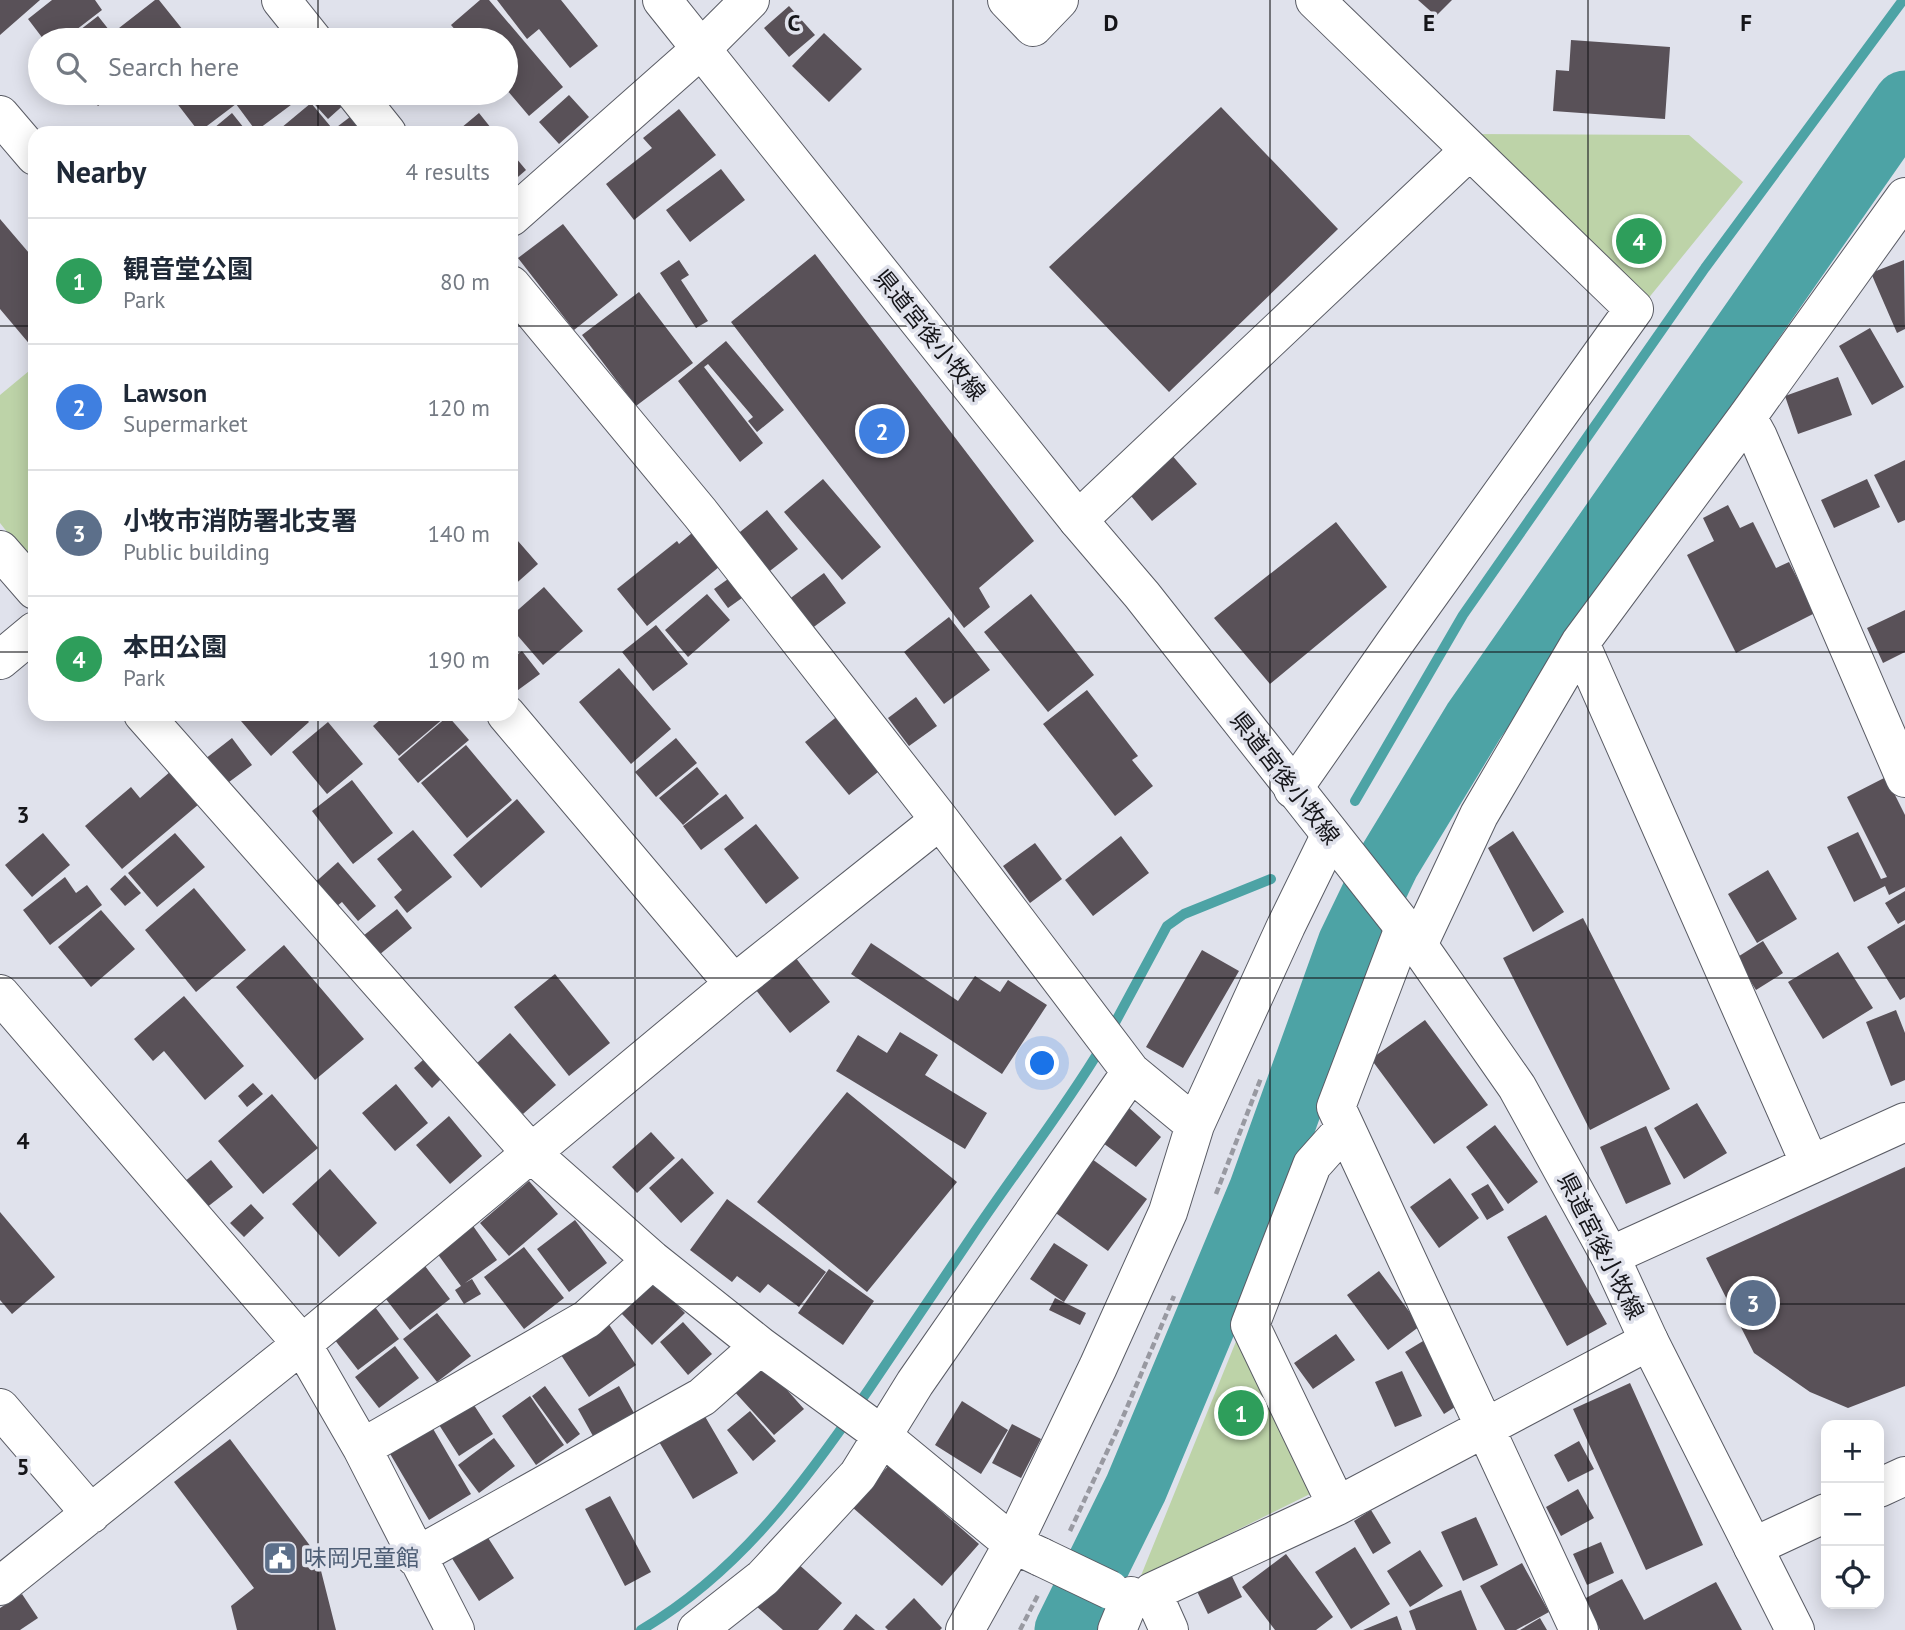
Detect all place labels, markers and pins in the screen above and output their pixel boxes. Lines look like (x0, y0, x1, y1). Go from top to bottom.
pin: 4 (1616, 215, 1662, 267)
pin: 2 (859, 405, 905, 457)
pin: 3 (1730, 1277, 1776, 1329)
pin: 1 (1218, 1387, 1264, 1439)
public building icon: 味岡児童館 (261, 1539, 299, 1577)
place label: 味岡児童館 (304, 1543, 419, 1572)

